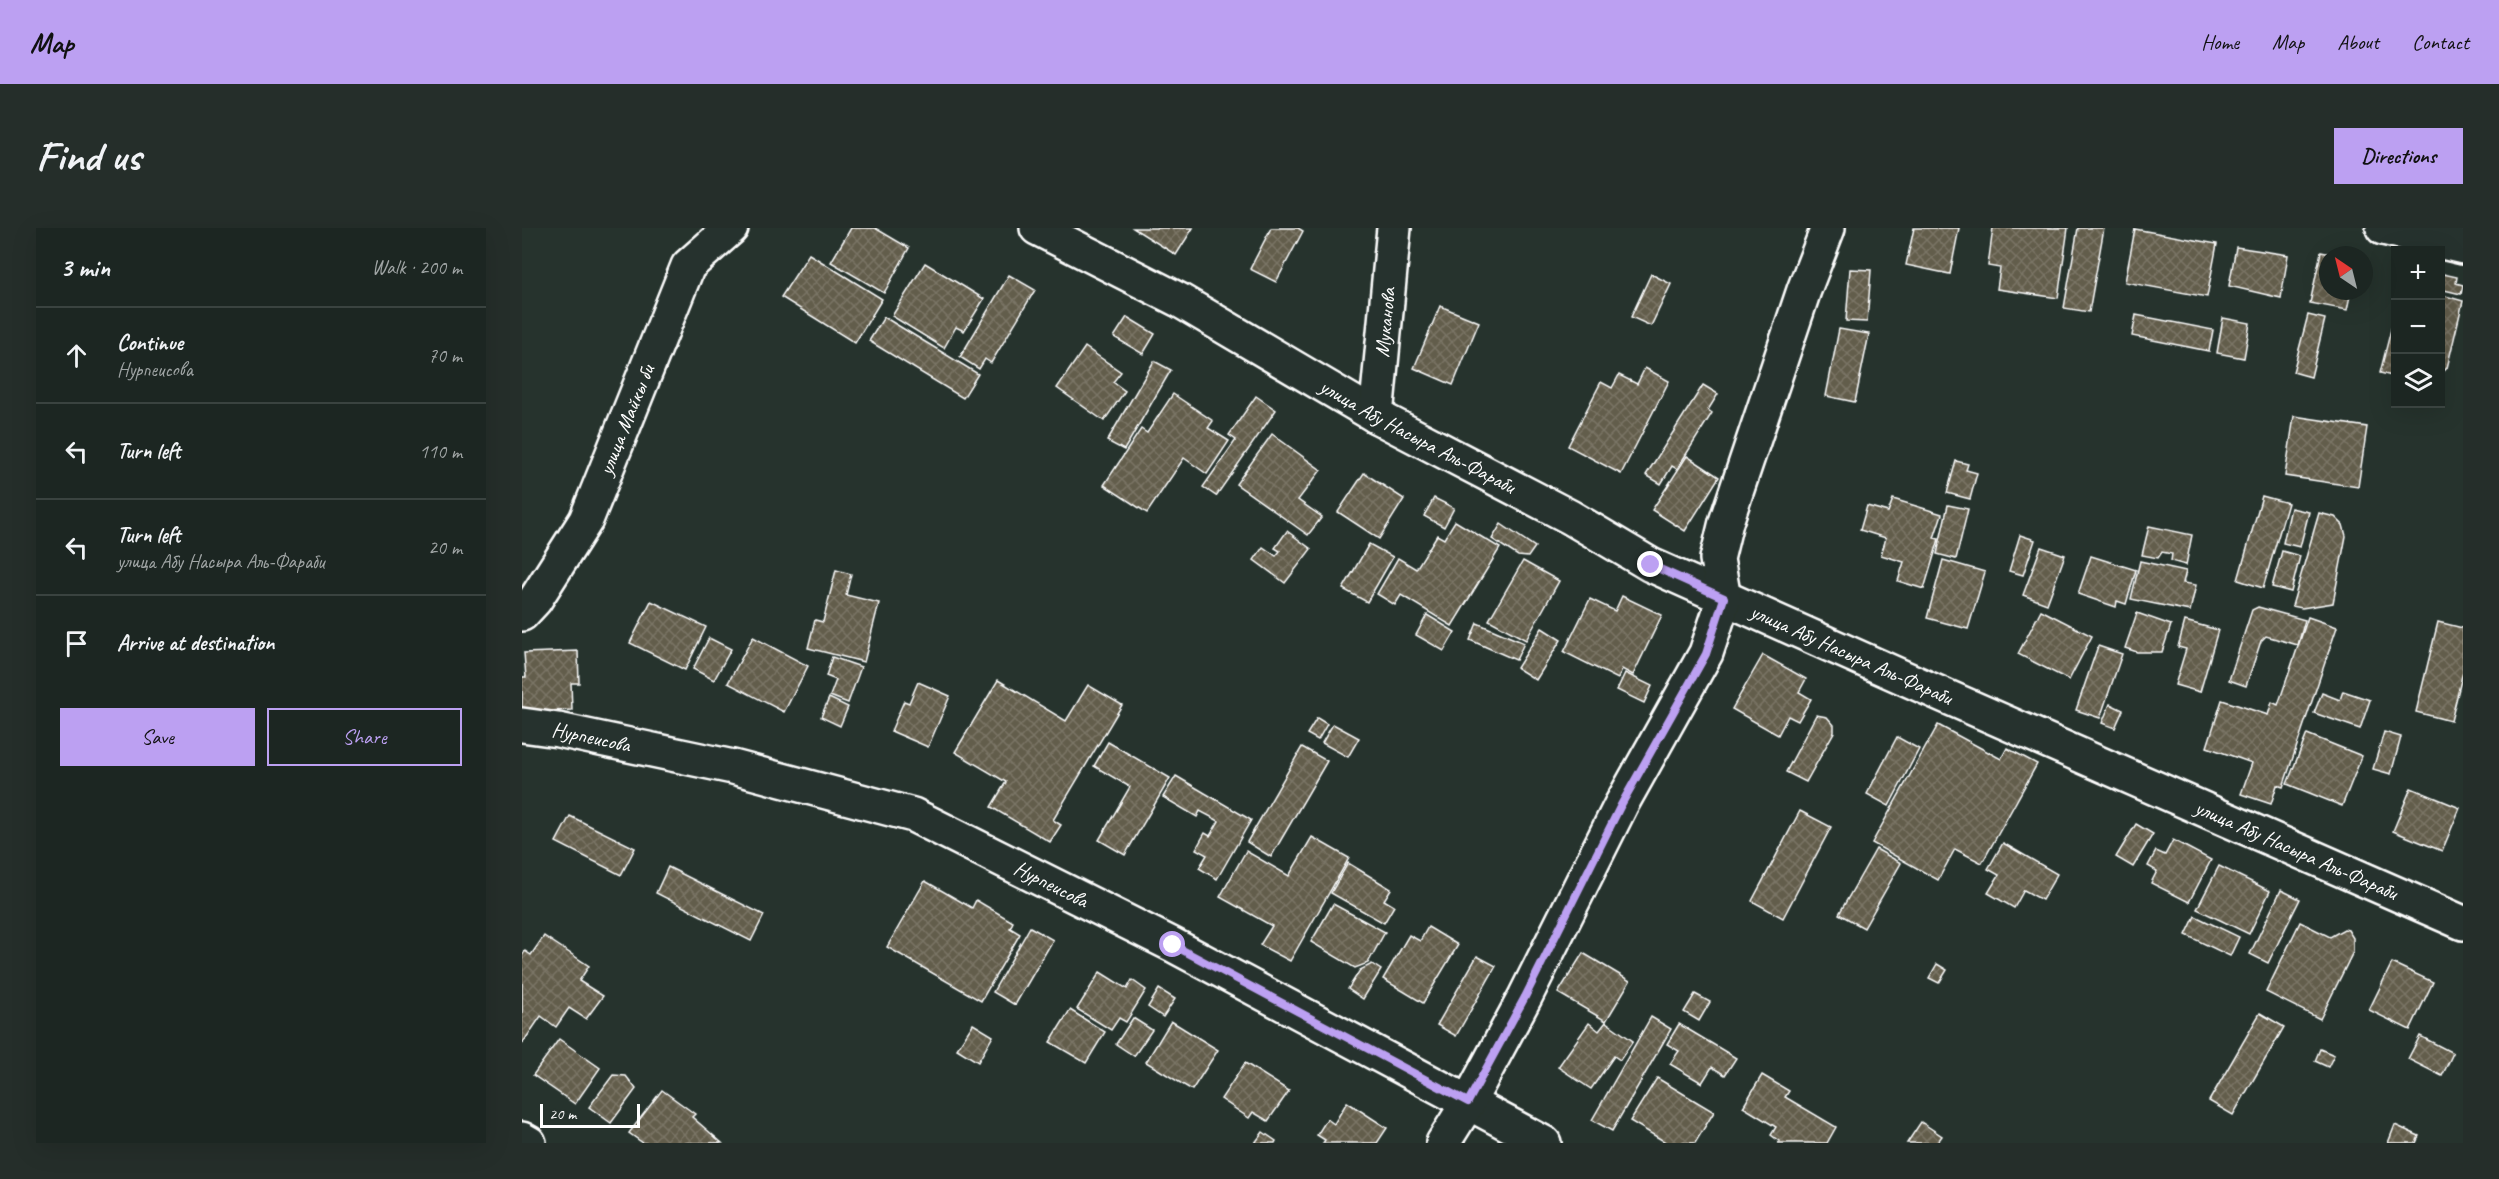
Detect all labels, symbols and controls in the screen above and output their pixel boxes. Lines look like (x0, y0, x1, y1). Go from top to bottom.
text: Map (30, 25, 73, 60)
text: Home (2201, 29, 2239, 55)
text: Map (2272, 29, 2304, 55)
text: About (2337, 29, 2379, 55)
text: Contact (2412, 29, 2469, 55)
button: Directions (2334, 128, 2463, 184)
text: Find us (36, 130, 141, 183)
north arrow (2319, 246, 2373, 300)
map controls (2391, 246, 2445, 408)
button: + (2391, 246, 2445, 300)
text: 3 min (60, 251, 110, 284)
text: Walk · 200 m (372, 255, 462, 280)
street label: Муканова (1369, 285, 1401, 358)
button: − (2391, 300, 2445, 354)
text: Continue (117, 329, 183, 357)
icon: ahead (60, 339, 93, 372)
text: 70 m (428, 343, 462, 368)
button: layers (2391, 354, 2445, 408)
text: Нурпеисова (117, 357, 193, 382)
street label: улица Майкы би (592, 360, 661, 481)
street label: улица Абу Насыра Аль-Фараби (1314, 372, 1522, 500)
icon: left (60, 435, 93, 468)
text: Turn left (117, 437, 181, 465)
text: 110 m (419, 439, 462, 464)
text: Turn left (117, 521, 181, 549)
icon: left (60, 531, 93, 564)
text: 20 m (428, 535, 462, 560)
text: улица Абу Насыра Аль-Фараби (117, 549, 324, 574)
route end (1637, 551, 1663, 577)
street label: улица Абу Насыра Аль-Фараби (1745, 597, 1958, 711)
icon: arrive (60, 627, 93, 660)
text: Arrive at destination (117, 629, 274, 657)
button: Save (60, 708, 255, 766)
button: Share (267, 708, 462, 766)
street label: Нурпеисова (550, 716, 634, 758)
street label: улица Абу Насыра Аль-Фараби (2189, 793, 2404, 907)
street label: Нурпеисова (1010, 855, 1094, 914)
route start (1159, 931, 1185, 957)
scale bar (540, 1101, 640, 1128)
text: 20 m (549, 1104, 576, 1124)

